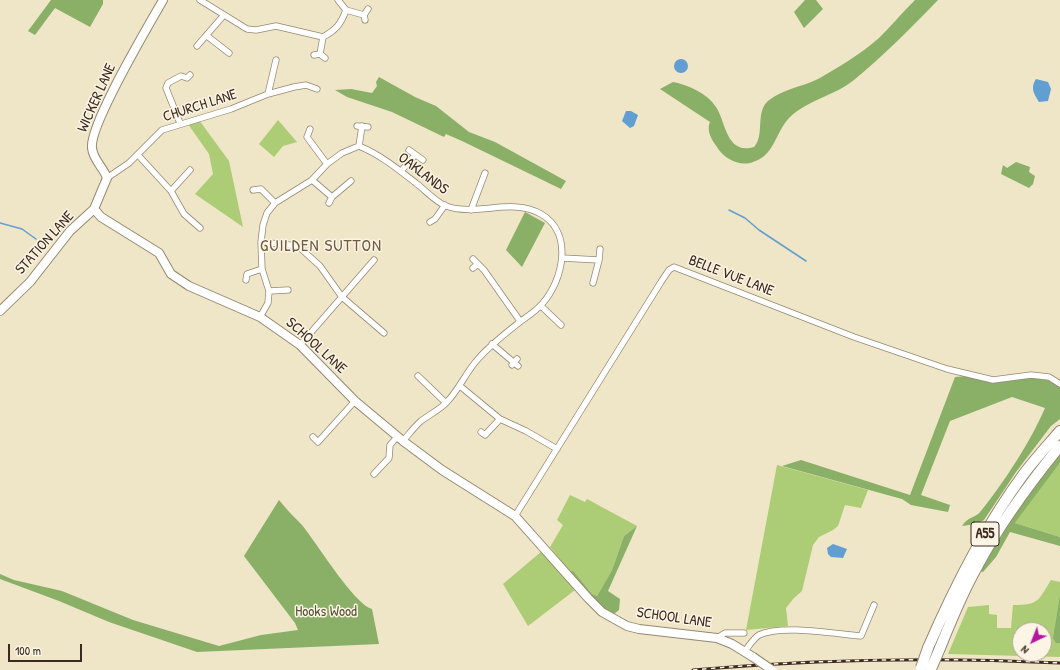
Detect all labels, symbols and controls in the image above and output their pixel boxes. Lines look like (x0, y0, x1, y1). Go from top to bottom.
street label: WICKER LANE (74, 61, 120, 135)
street label: CHURCH LANE (161, 86, 239, 126)
street label: OAKLANDS (394, 149, 452, 199)
street label: STATION LANE (12, 208, 78, 278)
district label: GUILDEN SUTTON (260, 236, 382, 256)
street label: BELLE VUE LANE (686, 252, 776, 300)
street label: SCHOOL LANE (282, 314, 350, 378)
road number: A55 (971, 522, 999, 546)
park label: Hooks Wood (295, 603, 357, 621)
street label: SCHOOL LANE (635, 604, 713, 632)
north arrow (1012, 622, 1052, 662)
scale bar (10, 636, 84, 662)
text: 100 m (15, 642, 41, 659)
text: N (1018, 643, 1031, 657)

